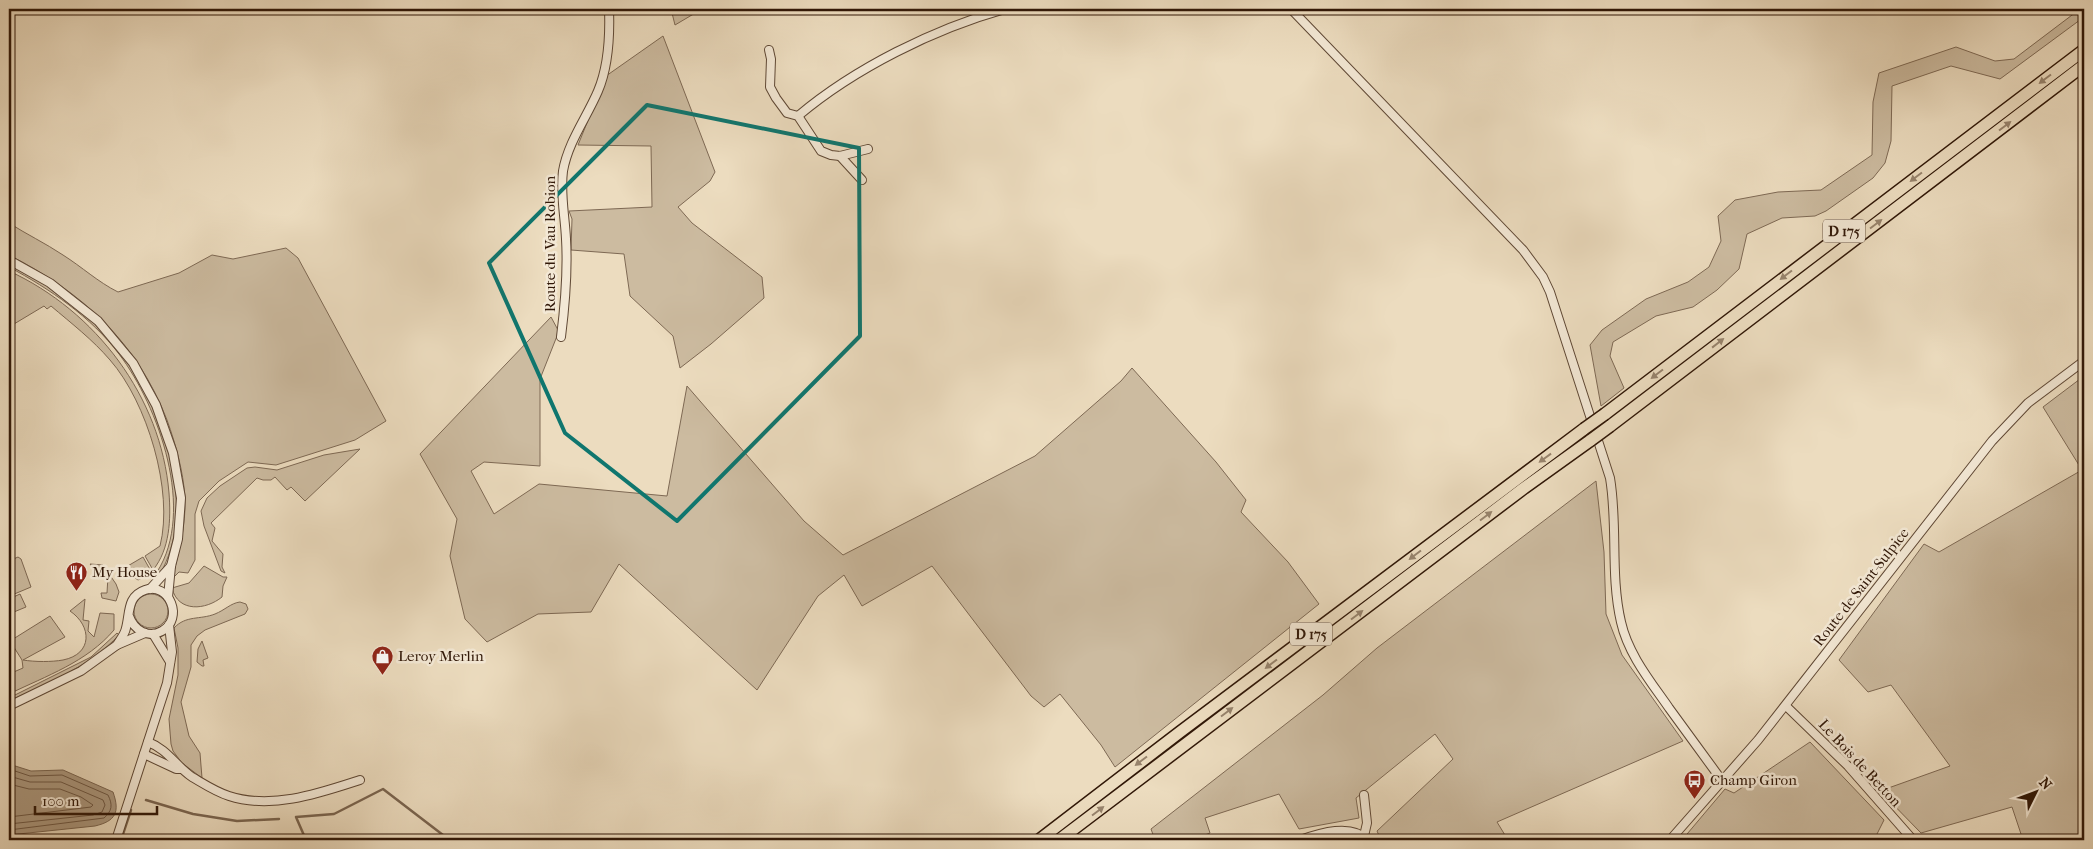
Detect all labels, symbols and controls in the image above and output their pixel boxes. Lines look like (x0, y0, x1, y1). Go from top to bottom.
one-way arrow (2039, 74, 2052, 85)
one-way arrow (1998, 120, 2011, 131)
one-way arrow (1910, 172, 1923, 183)
street label: Route du Vau Robion (541, 176, 559, 312)
one-way arrow (1869, 218, 1882, 229)
road number: D 175 (1823, 220, 1865, 242)
one-way arrow (1780, 270, 1793, 281)
one-way arrow (1711, 337, 1724, 348)
one-way arrow (1651, 368, 1664, 379)
one-way arrow (1538, 453, 1552, 463)
one-way arrow (1479, 511, 1492, 522)
street label: Route de Saint-Sulpice (1809, 524, 1913, 650)
one-way arrow (1409, 550, 1422, 561)
restaurant icon: My House (64, 560, 88, 591)
place label: My House (92, 563, 158, 581)
one-way arrow (1350, 609, 1363, 620)
road number: D 175 (1290, 622, 1332, 646)
shop icon: Leroy Merlin (370, 644, 394, 675)
place label: Leroy Merlin (398, 647, 484, 665)
one-way arrow (1265, 658, 1278, 669)
one-way arrow (1220, 707, 1233, 718)
street label: Le Bois de Betton (1815, 716, 1905, 811)
one-way arrow (1135, 756, 1148, 767)
north arrow (2010, 766, 2060, 816)
bus stop icon: Champ Giron (1682, 768, 1706, 799)
place label: Champ Giron (1710, 771, 1797, 789)
text: N (2035, 774, 2055, 794)
scale bar (35, 784, 158, 816)
text: 100 m (42, 792, 80, 810)
one-way arrow (1091, 805, 1104, 816)

